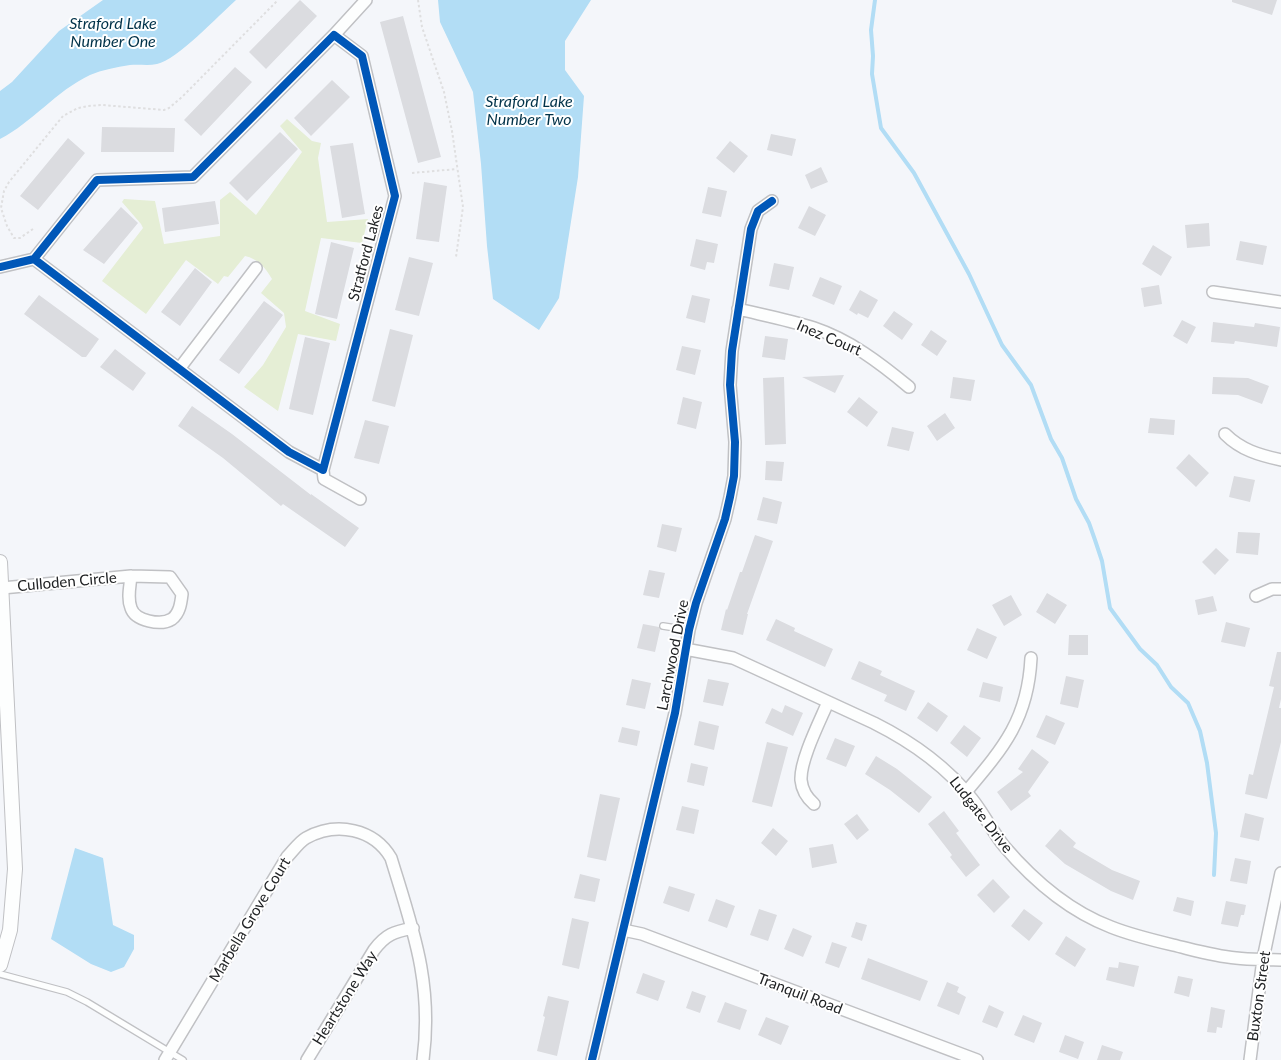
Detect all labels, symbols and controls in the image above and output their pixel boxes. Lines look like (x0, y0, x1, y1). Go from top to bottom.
water label: Straford Lake Number One (69, 14, 157, 52)
water label: Straford Lake Number Two (485, 92, 573, 130)
street label: Stratford Lakes (345, 203, 387, 303)
street label: Inez Court (794, 316, 864, 360)
street label: Culloden Circle (17, 569, 117, 595)
street label: Larchwood Drive (653, 598, 693, 712)
street label: Ludgate Drive (946, 773, 1016, 857)
street label: Marbella Grove Court (206, 854, 294, 986)
street label: Heartstone Way (309, 948, 381, 1048)
street label: Buxton Street (1244, 950, 1274, 1042)
street label: Tranquil Road (755, 970, 845, 1018)

